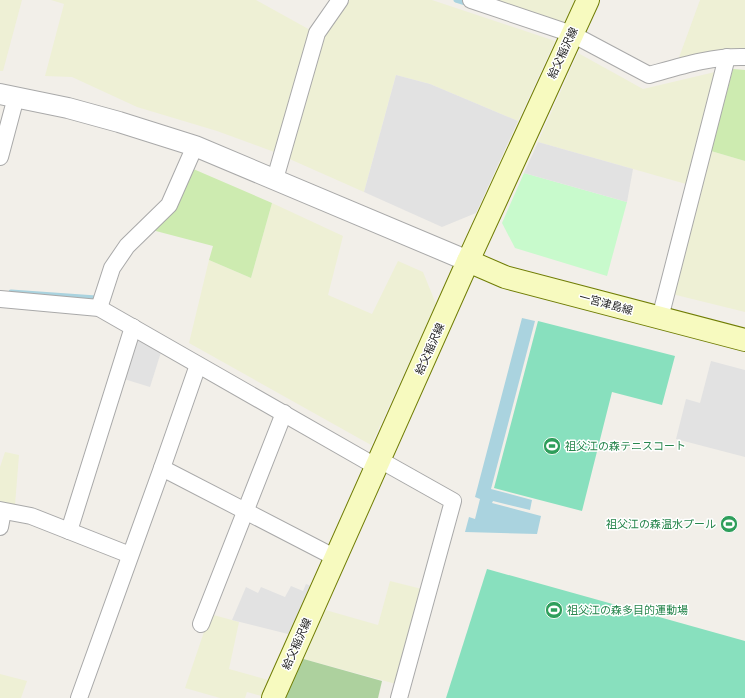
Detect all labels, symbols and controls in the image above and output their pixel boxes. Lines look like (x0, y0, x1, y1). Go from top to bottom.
street label: 給父稲沢線 (545, 25, 581, 81)
street label: 一宮津島線 (578, 291, 634, 317)
street label: 給父稲沢線 (413, 321, 447, 377)
sports icon: 祖父江の森テニスコート (542, 436, 562, 456)
place label: 祖父江の森テニスコート (565, 440, 686, 453)
sports icon: 祖父江の森温水プール (719, 514, 739, 534)
place label: 祖父江の森温水プール (606, 518, 716, 531)
sports icon: 祖父江の森多目的運動場 (544, 600, 564, 620)
place label: 祖父江の森多目的運動場 (567, 604, 688, 617)
street label: 給父稲沢線 (280, 616, 314, 672)

